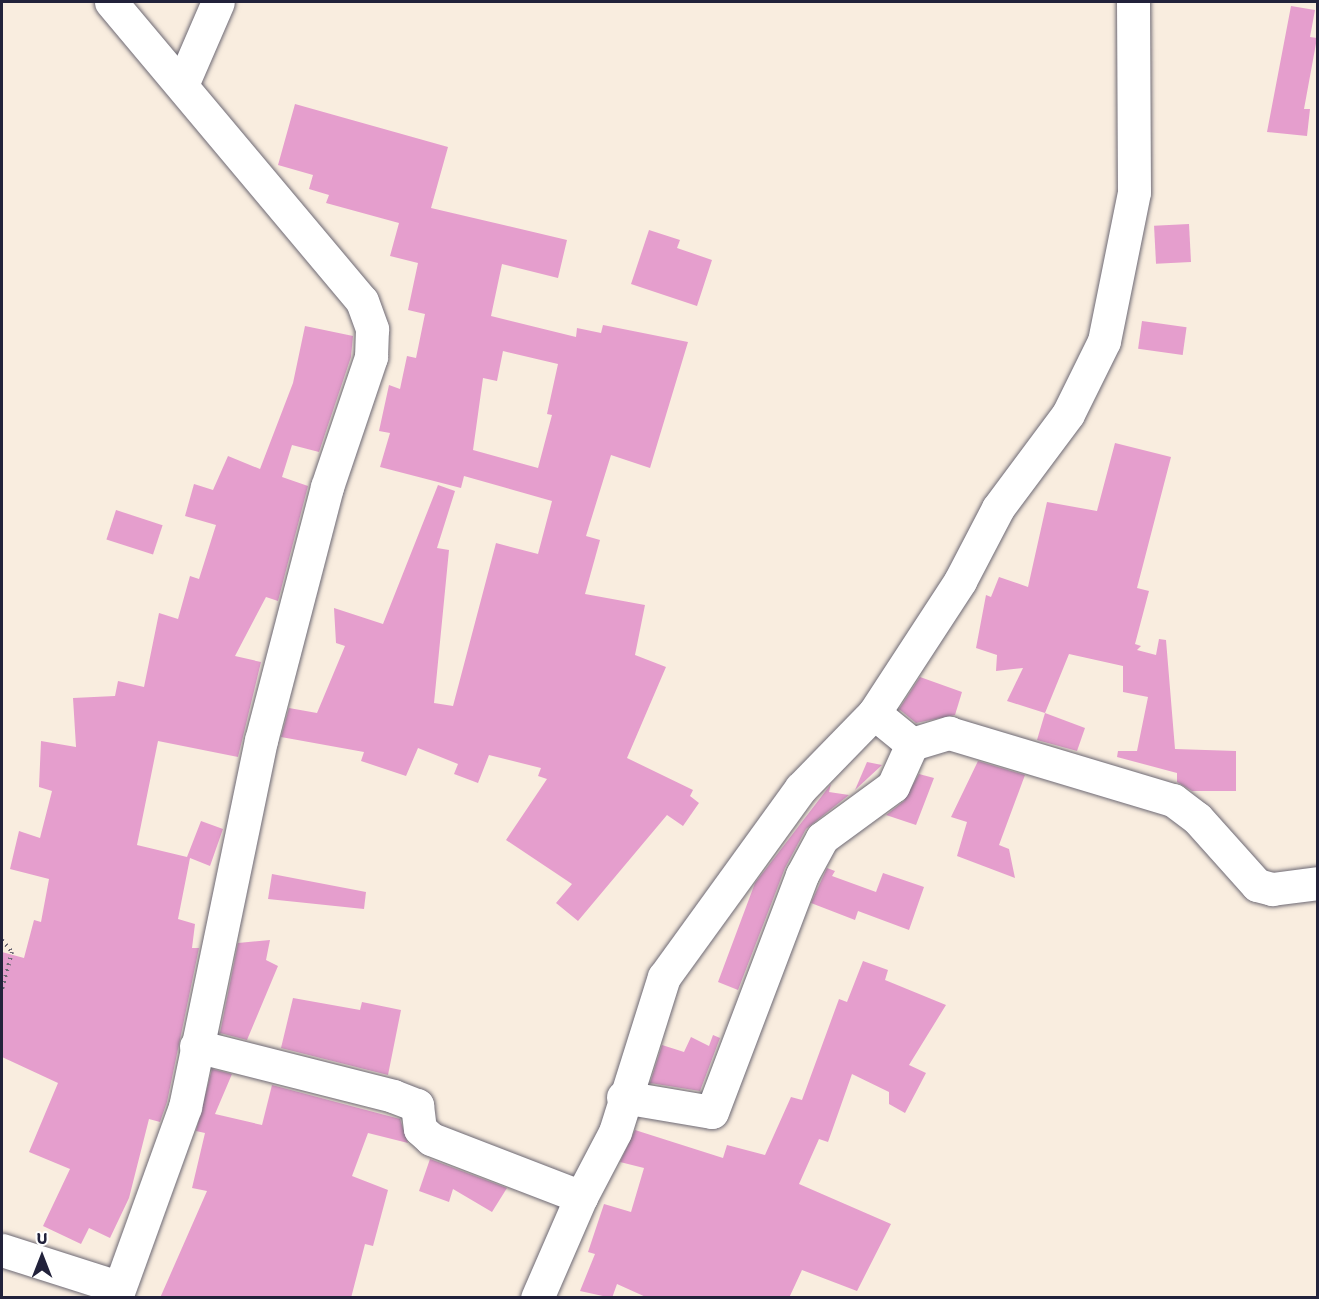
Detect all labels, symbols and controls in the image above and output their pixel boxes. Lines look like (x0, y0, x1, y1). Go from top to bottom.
north arrow (12, 1227, 72, 1287)
text: U (37, 1228, 47, 1249)

